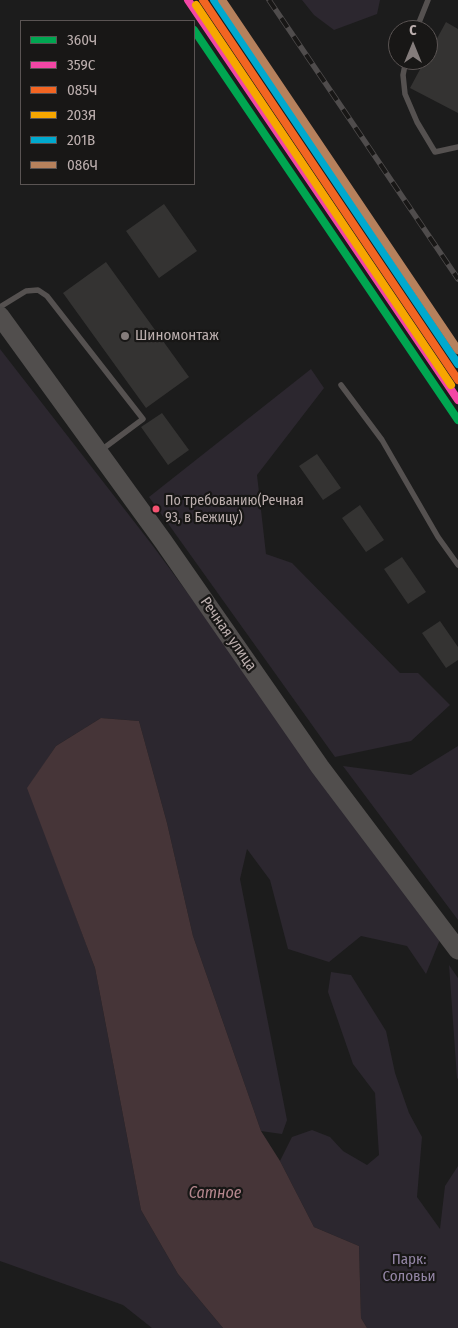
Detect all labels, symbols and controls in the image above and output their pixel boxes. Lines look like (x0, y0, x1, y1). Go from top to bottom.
legend (20, 20, 195, 185)
north arrow (388, 20, 438, 70)
text: С (409, 22, 417, 39)
text: 360Ч (67, 31, 97, 49)
text: 359С (67, 56, 95, 74)
text: 085Ч (67, 81, 97, 99)
text: 203Я (67, 106, 96, 124)
text: 201В (67, 131, 95, 149)
text: 086Ч (67, 156, 98, 174)
place label: Шиномонтаж (135, 327, 219, 345)
marker: Шиномонтаж (119, 330, 131, 342)
place label: По требованию(Речная 93, в Бежицу) (165, 493, 304, 526)
marker: По требованию(Речная 93, в Бежицу) (151, 504, 161, 514)
street label: Речная улица (196, 594, 260, 674)
water label: Сатное (189, 1184, 241, 1204)
park label: Парк: Соловьи (382, 1251, 436, 1286)

